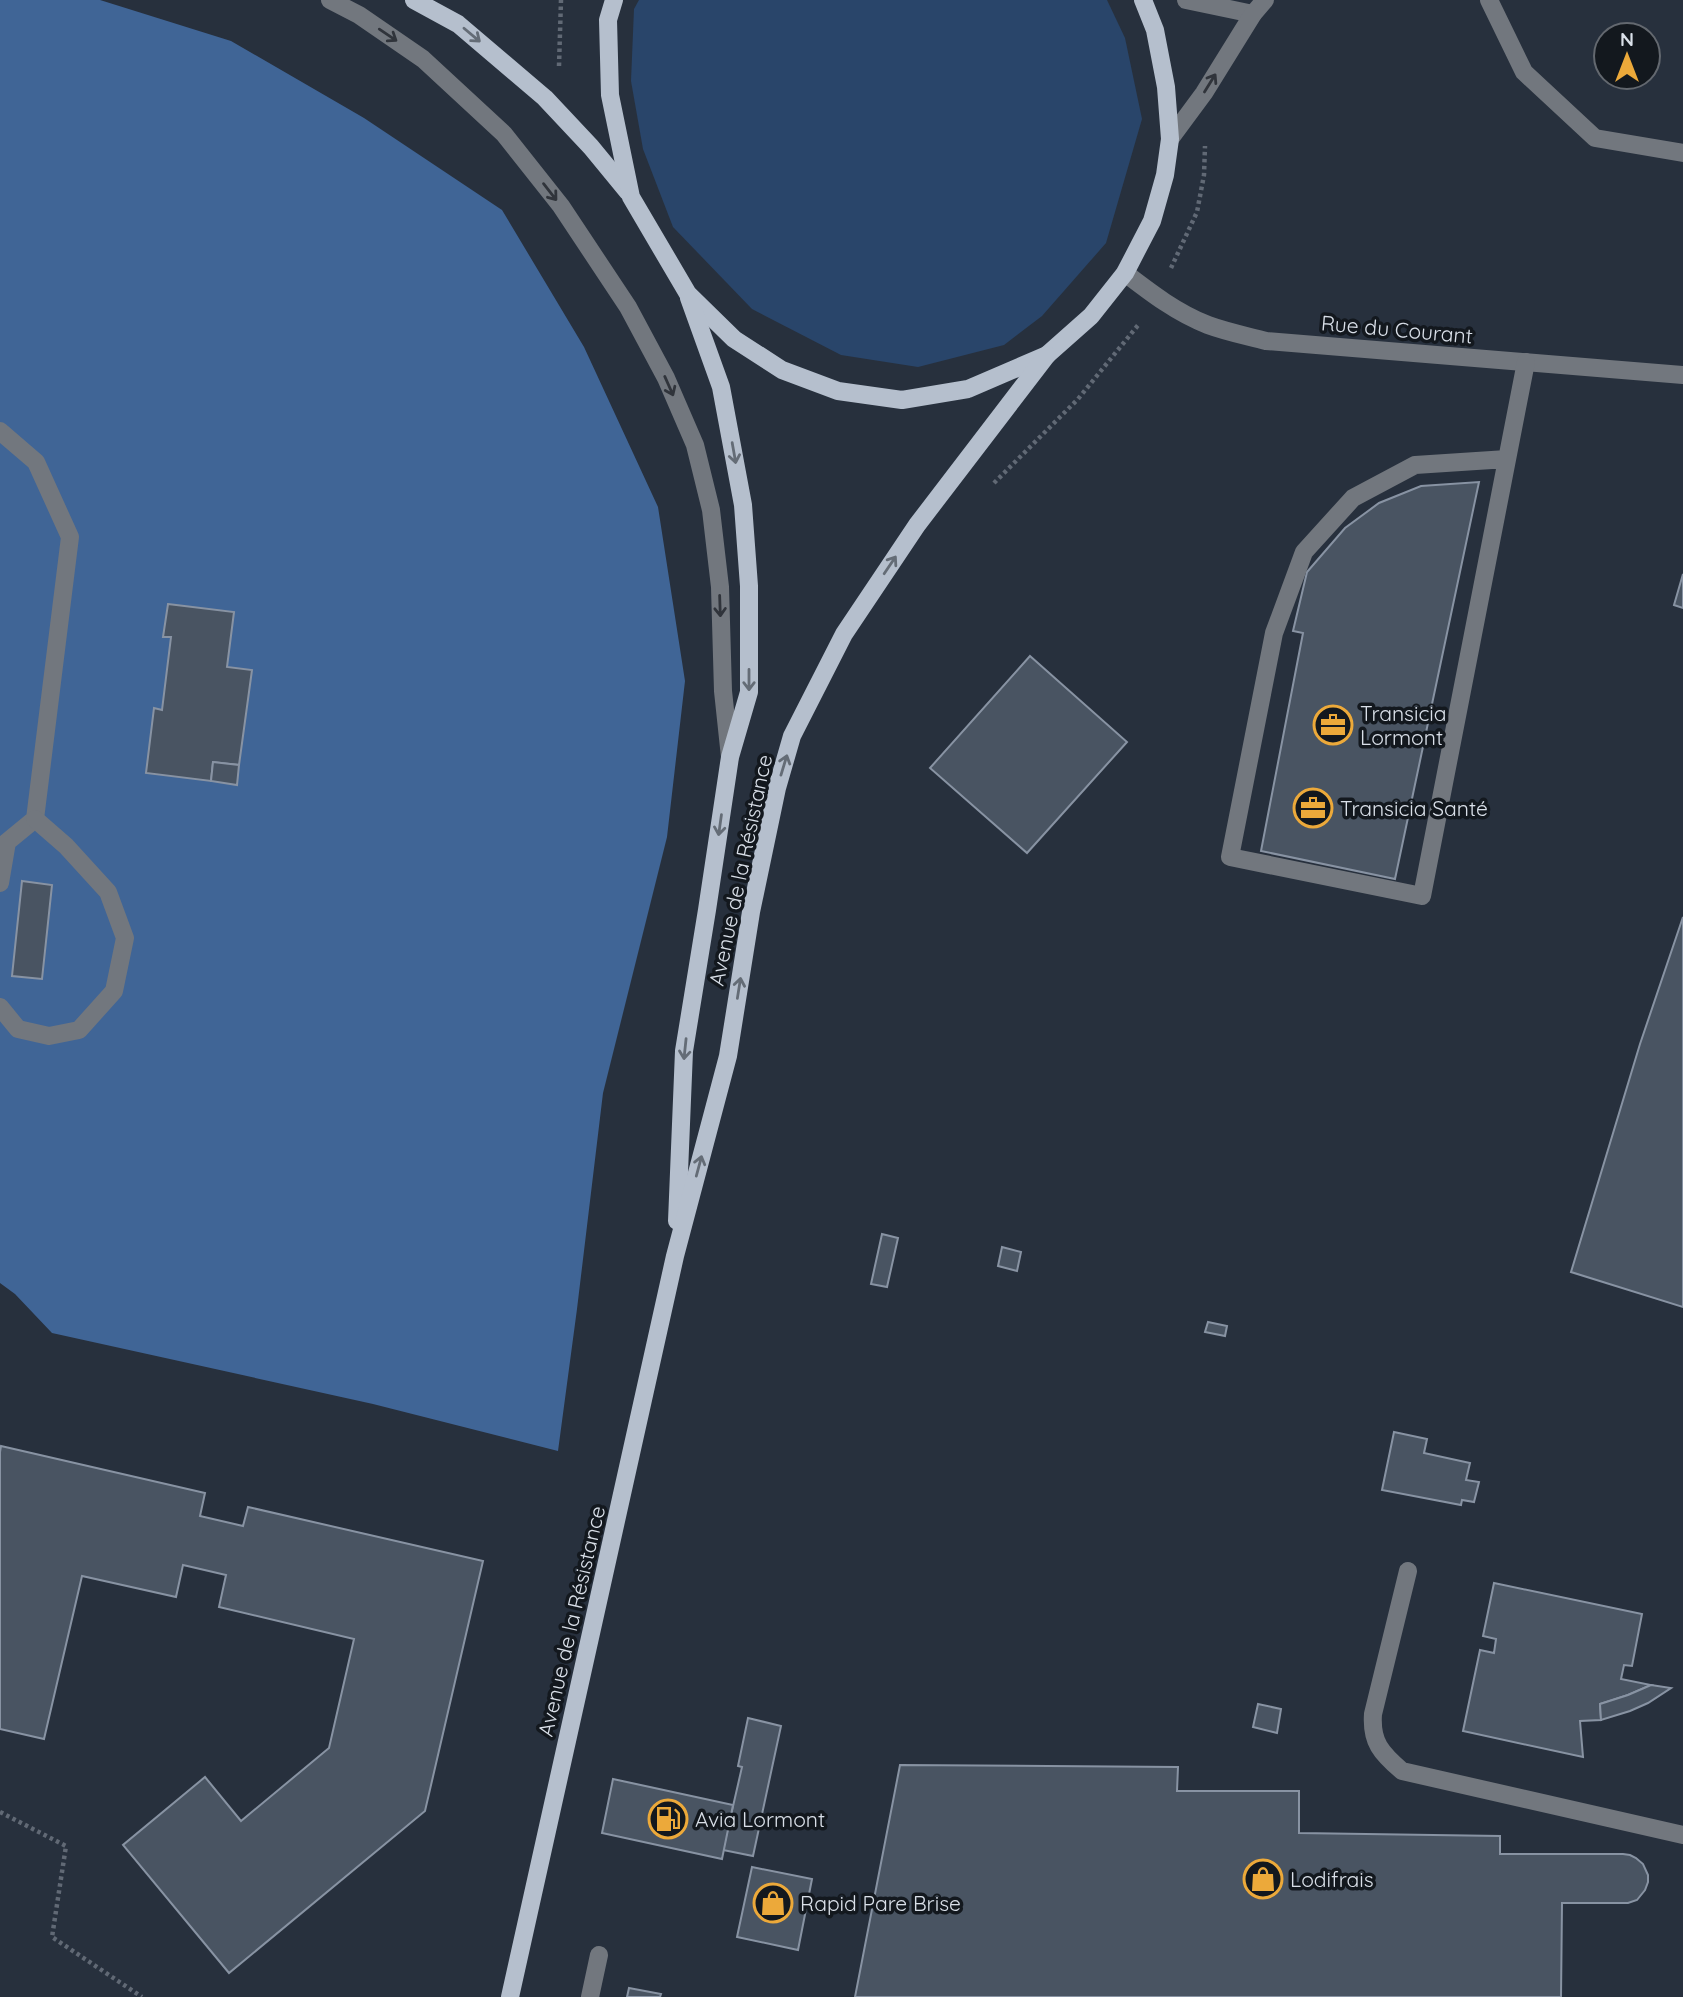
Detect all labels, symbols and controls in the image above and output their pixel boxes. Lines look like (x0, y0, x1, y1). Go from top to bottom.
north arrow (1592, 21, 1662, 91)
text: N (1620, 27, 1634, 51)
one-way arrow (378, 28, 397, 42)
one-way arrow (462, 28, 480, 43)
one-way arrow (1203, 74, 1217, 94)
one-way arrow (543, 183, 558, 201)
street label: Rue du Courant (1320, 309, 1474, 349)
one-way arrow (663, 375, 676, 396)
one-way arrow (728, 442, 741, 464)
one-way arrow (882, 556, 897, 575)
one-way arrow (714, 594, 727, 617)
one-way arrow (742, 668, 756, 691)
place label: Transicia Lormont (1360, 700, 1447, 750)
office icon: Transicia Lormont (1312, 704, 1354, 746)
street label: Avenue de la Résistance (703, 752, 777, 988)
one-way arrow (778, 755, 791, 777)
office icon: Transicia Santé (1292, 787, 1334, 829)
place label: Transicia Santé (1340, 795, 1488, 821)
one-way arrow (713, 813, 726, 835)
one-way arrow (733, 977, 746, 1000)
one-way arrow (678, 1037, 691, 1060)
one-way arrow (693, 1155, 706, 1178)
street label: Avenue de la Résistance (532, 1503, 610, 1739)
fuel station icon: Avia Lormont (647, 1798, 689, 1840)
place label: Avia Lormont (695, 1806, 825, 1832)
shop icon: Lodifrais (1242, 1858, 1284, 1900)
place label: Lodifrais (1290, 1866, 1374, 1892)
shop icon: Rapid Pare Brise (752, 1882, 794, 1924)
place label: Rapid Pare Brise (800, 1890, 961, 1916)

